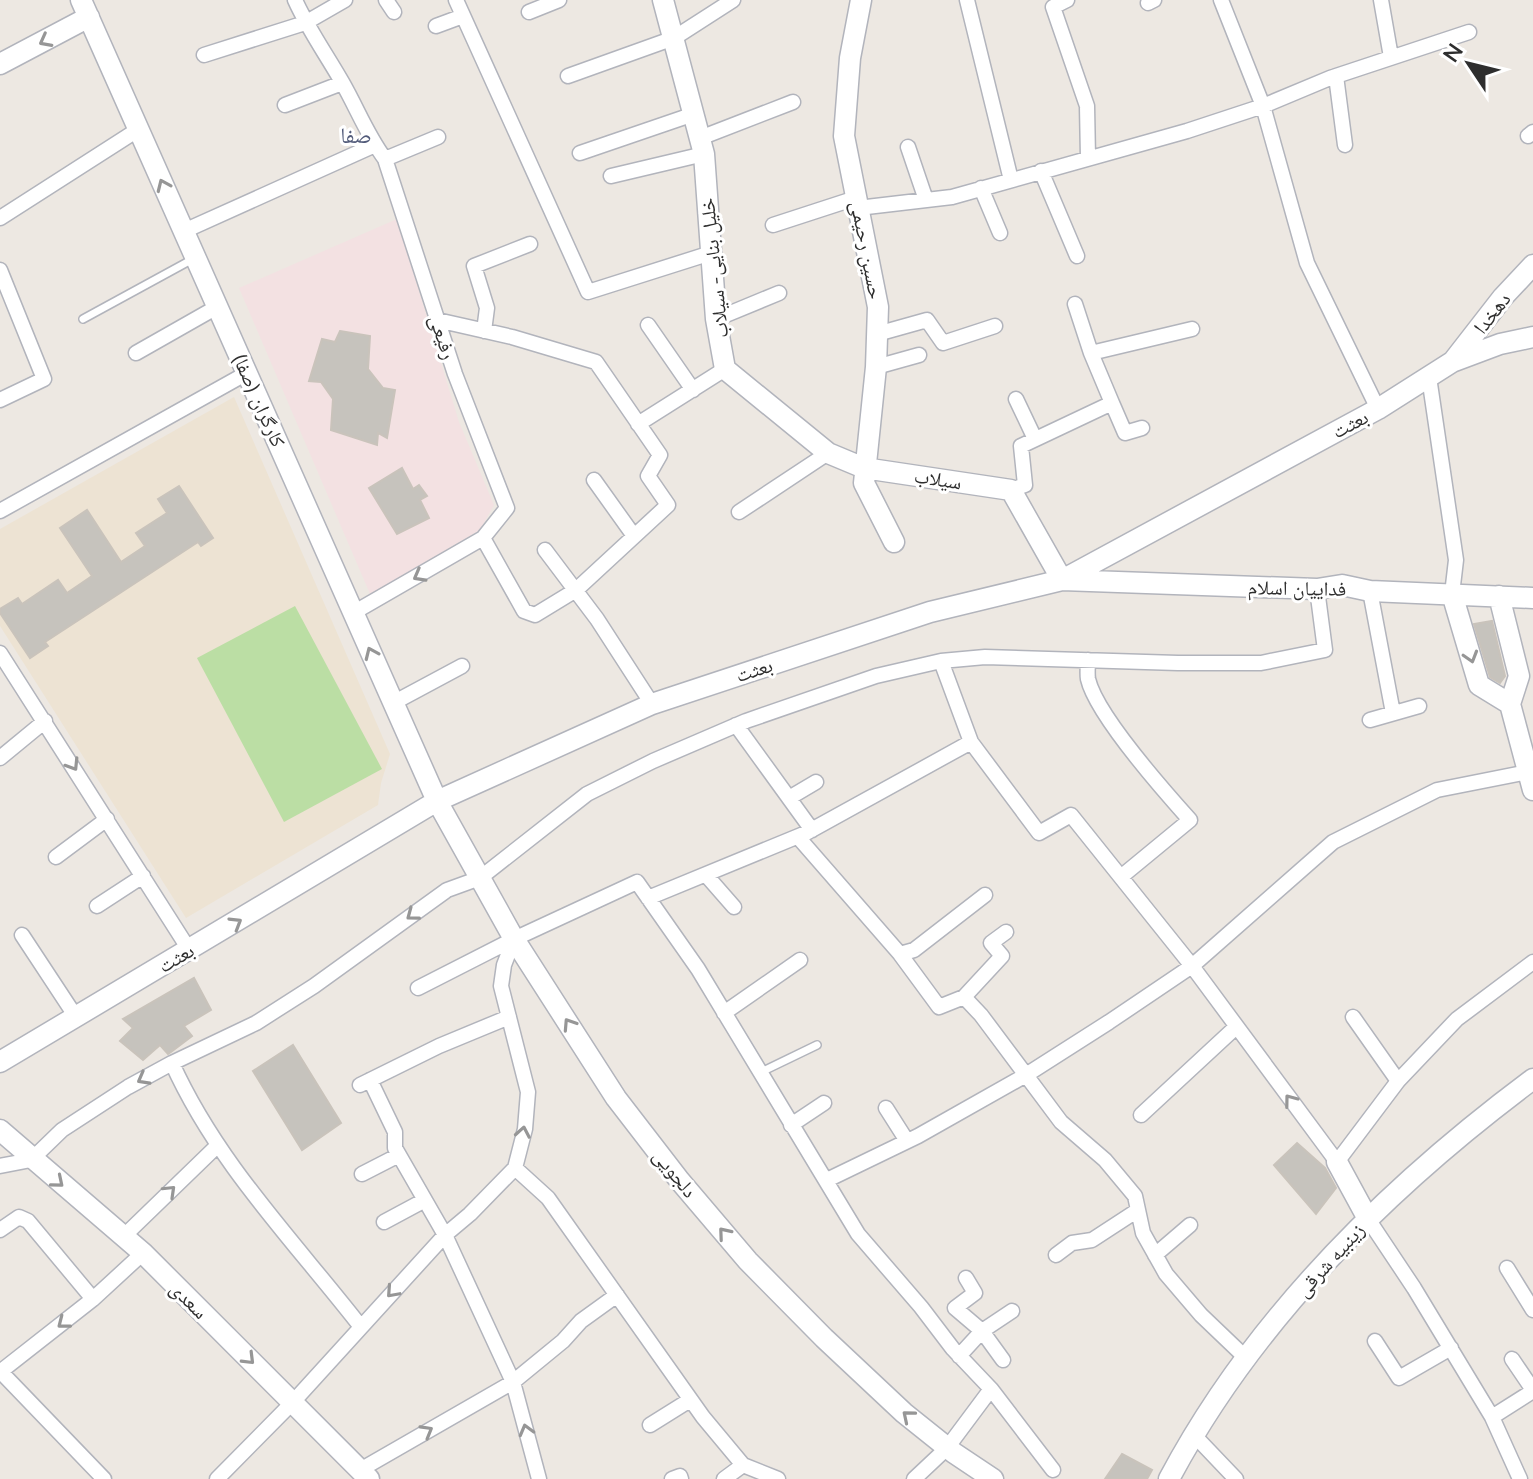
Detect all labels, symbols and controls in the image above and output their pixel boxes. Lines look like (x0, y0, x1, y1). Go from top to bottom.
north arrow (1429, 24, 1509, 104)
one-way arrow (38, 31, 53, 46)
text: N (1436, 38, 1469, 67)
district label: صفا (340, 121, 372, 149)
one-way arrow (157, 179, 173, 193)
street label: خلیل بنایی- سیلاب (694, 197, 733, 339)
street label: حسین رحیمی (846, 199, 889, 302)
street label: دهخدا (1468, 287, 1516, 339)
street label: رفیعی (425, 311, 462, 362)
street label: کارگران (صفا) (228, 349, 291, 451)
street label: بعثت (1327, 404, 1372, 443)
street label: سیلاب (912, 462, 964, 495)
one-way arrow (413, 566, 427, 582)
street label: فداییان اسلام (1247, 574, 1347, 603)
one-way arrow (365, 647, 381, 661)
one-way arrow (1462, 649, 1478, 663)
street label: بعثت (732, 652, 775, 687)
one-way arrow (63, 756, 78, 771)
one-way arrow (406, 905, 421, 920)
one-way arrow (227, 917, 242, 932)
street label: بعثت (153, 937, 198, 978)
one-way arrow (564, 1018, 579, 1033)
one-way arrow (137, 1069, 152, 1085)
one-way arrow (1286, 1094, 1300, 1109)
one-way arrow (514, 1125, 531, 1139)
street label: دلجویی (648, 1143, 703, 1202)
one-way arrow (49, 1172, 63, 1187)
one-way arrow (161, 1186, 175, 1200)
street label: زینبیه شرقی (1290, 1217, 1369, 1302)
one-way arrow (719, 1227, 733, 1242)
street label: سعدی (165, 1276, 213, 1324)
one-way arrow (388, 1283, 402, 1298)
one-way arrow (58, 1313, 72, 1328)
one-way arrow (240, 1349, 254, 1364)
one-way arrow (903, 1411, 917, 1426)
one-way arrow (518, 1424, 535, 1438)
one-way arrow (419, 1425, 433, 1441)

